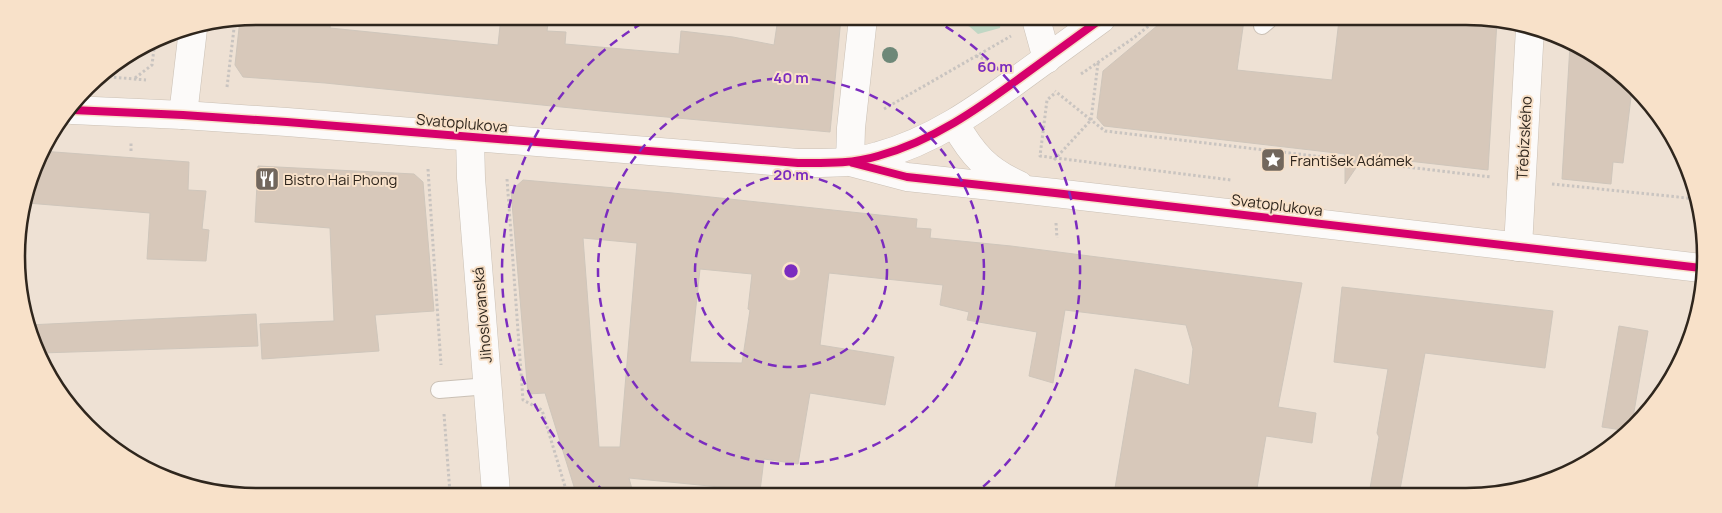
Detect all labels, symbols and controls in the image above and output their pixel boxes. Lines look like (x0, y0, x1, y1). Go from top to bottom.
text: 60 m (977, 56, 1013, 77)
text: 40 m (773, 67, 809, 88)
street label: Třebízského (1511, 95, 1537, 181)
street label: Svatoplukova (415, 109, 509, 137)
place icon: František Adámek (1260, 147, 1286, 173)
place label: František Adámek (1290, 150, 1413, 171)
text: 20 m (773, 164, 809, 185)
restaurant icon: Bistro Hai Phong (254, 166, 280, 192)
place label: Bistro Hai Phong (284, 169, 397, 190)
street label: Svatoplukova (1230, 189, 1324, 221)
centre of rings (782, 262, 800, 280)
street label: Jihoslovanská (467, 266, 497, 364)

